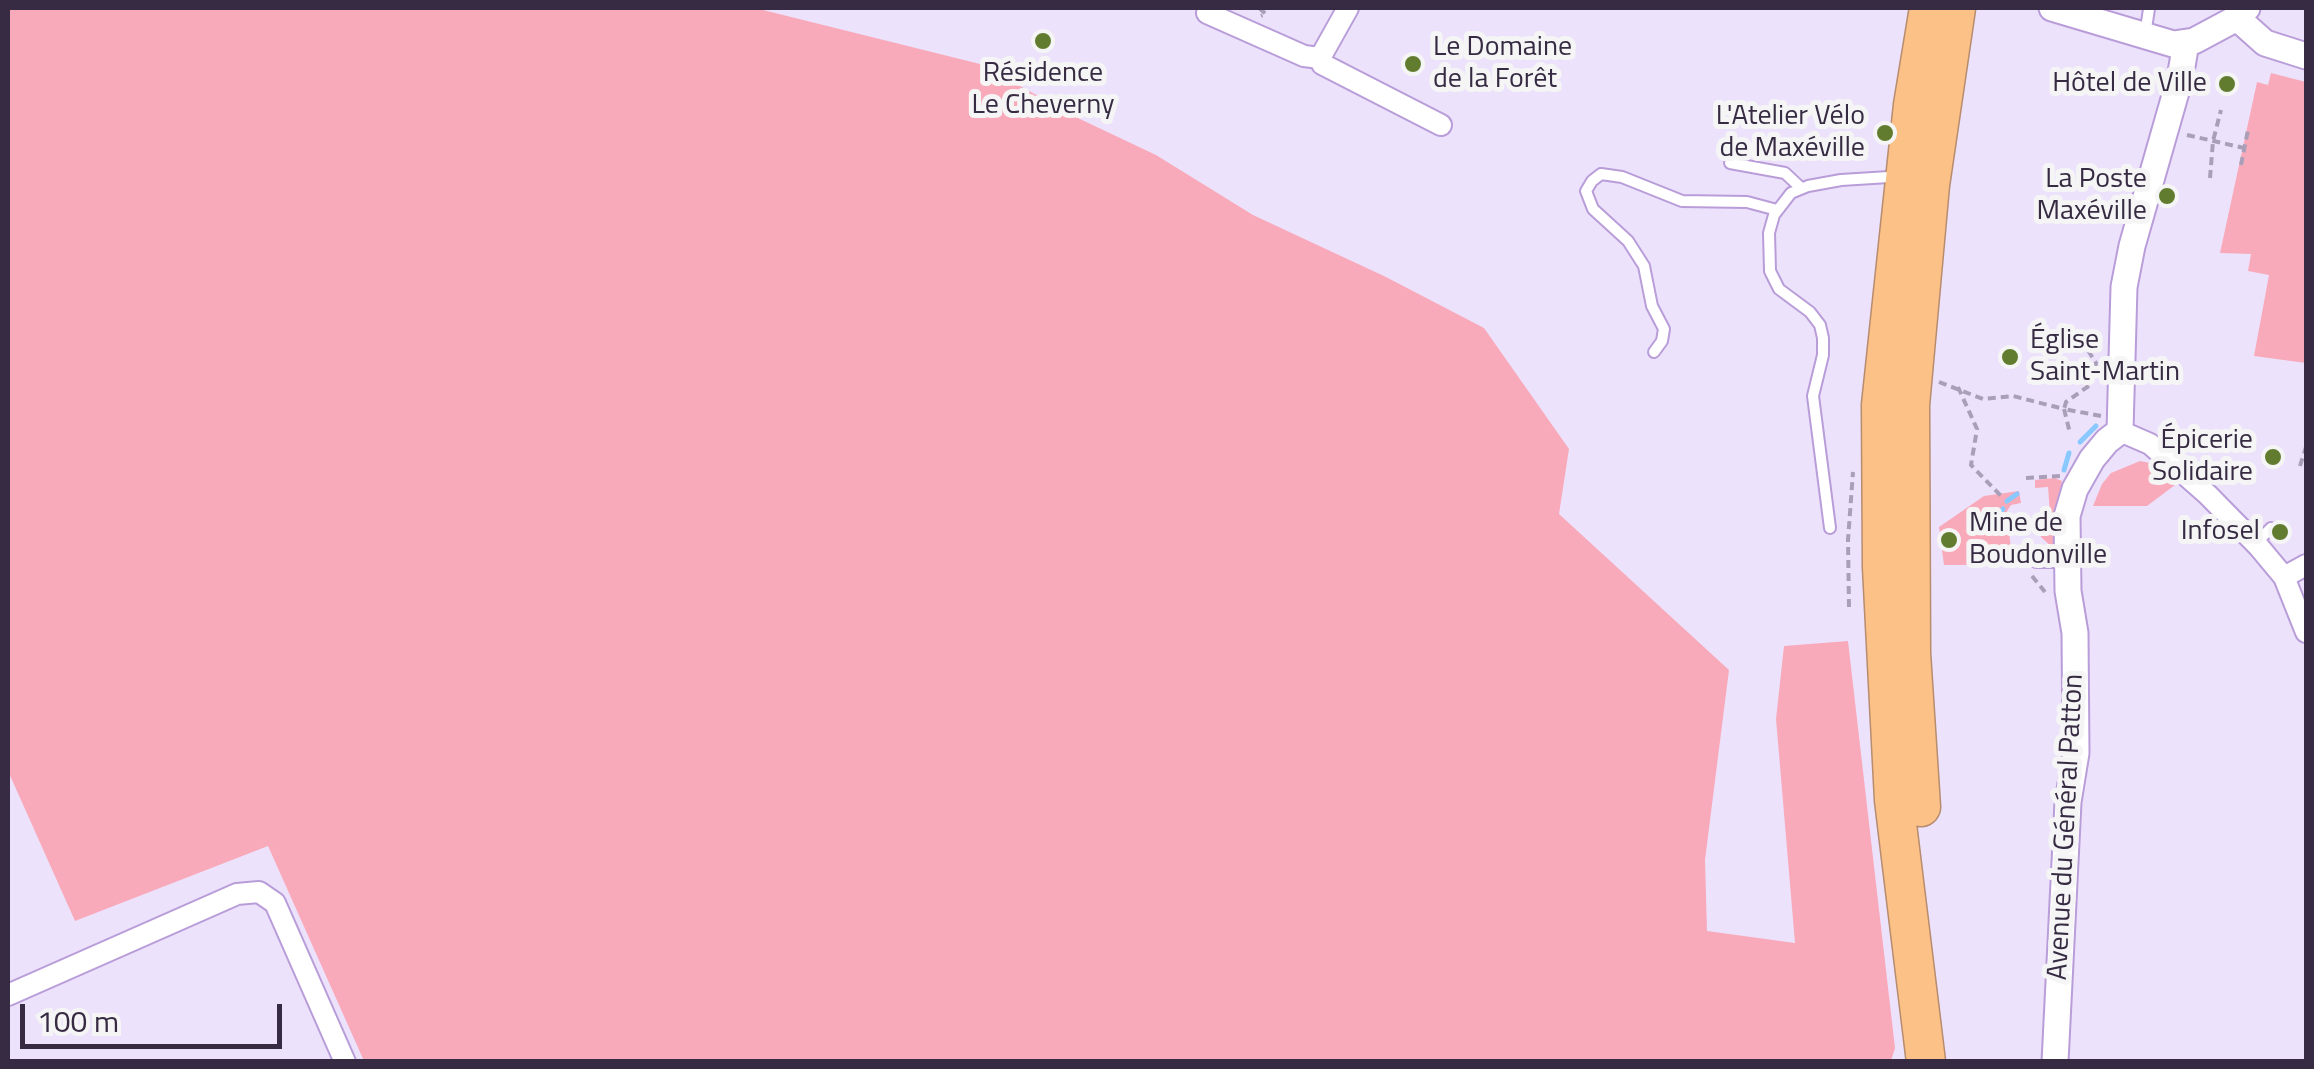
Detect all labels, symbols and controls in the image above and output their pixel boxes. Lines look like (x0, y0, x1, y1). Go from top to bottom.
marker: Résidence Le Cheverny (1032, 30, 1054, 52)
place label: Le Domaine de la Forêt (1433, 31, 1572, 97)
marker: Le Domaine de la Forêt (1402, 53, 1424, 75)
place label: Résidence Le Cheverny (971, 57, 1115, 123)
place label: Hôtel de Ville (2052, 67, 2207, 101)
marker: Hôtel de Ville (2216, 73, 2238, 95)
place label: L'Atelier Vélo de Maxéville (1716, 100, 1865, 166)
marker: L'Atelier Vélo de Maxéville (1874, 122, 1896, 144)
place label: La Poste Maxéville (2037, 163, 2147, 229)
marker: La Poste Maxéville (2156, 185, 2178, 207)
place label: Église Saint-Martin (2030, 324, 2180, 390)
marker: Église Saint-Martin (1999, 346, 2021, 368)
place label: Épicerie Solidaire (2152, 424, 2253, 490)
marker: Épicerie Solidaire (2262, 446, 2284, 468)
place label: Mine de Boudonville (1969, 507, 2107, 573)
place label: Infosel (2181, 515, 2260, 549)
marker: Infosel (2269, 521, 2291, 543)
marker: Mine de Boudonville (1938, 529, 1960, 551)
street label: Avenue du Général Patton (2042, 673, 2092, 981)
scale bar (25, 984, 288, 1046)
text: 100 m (37, 998, 119, 1044)

